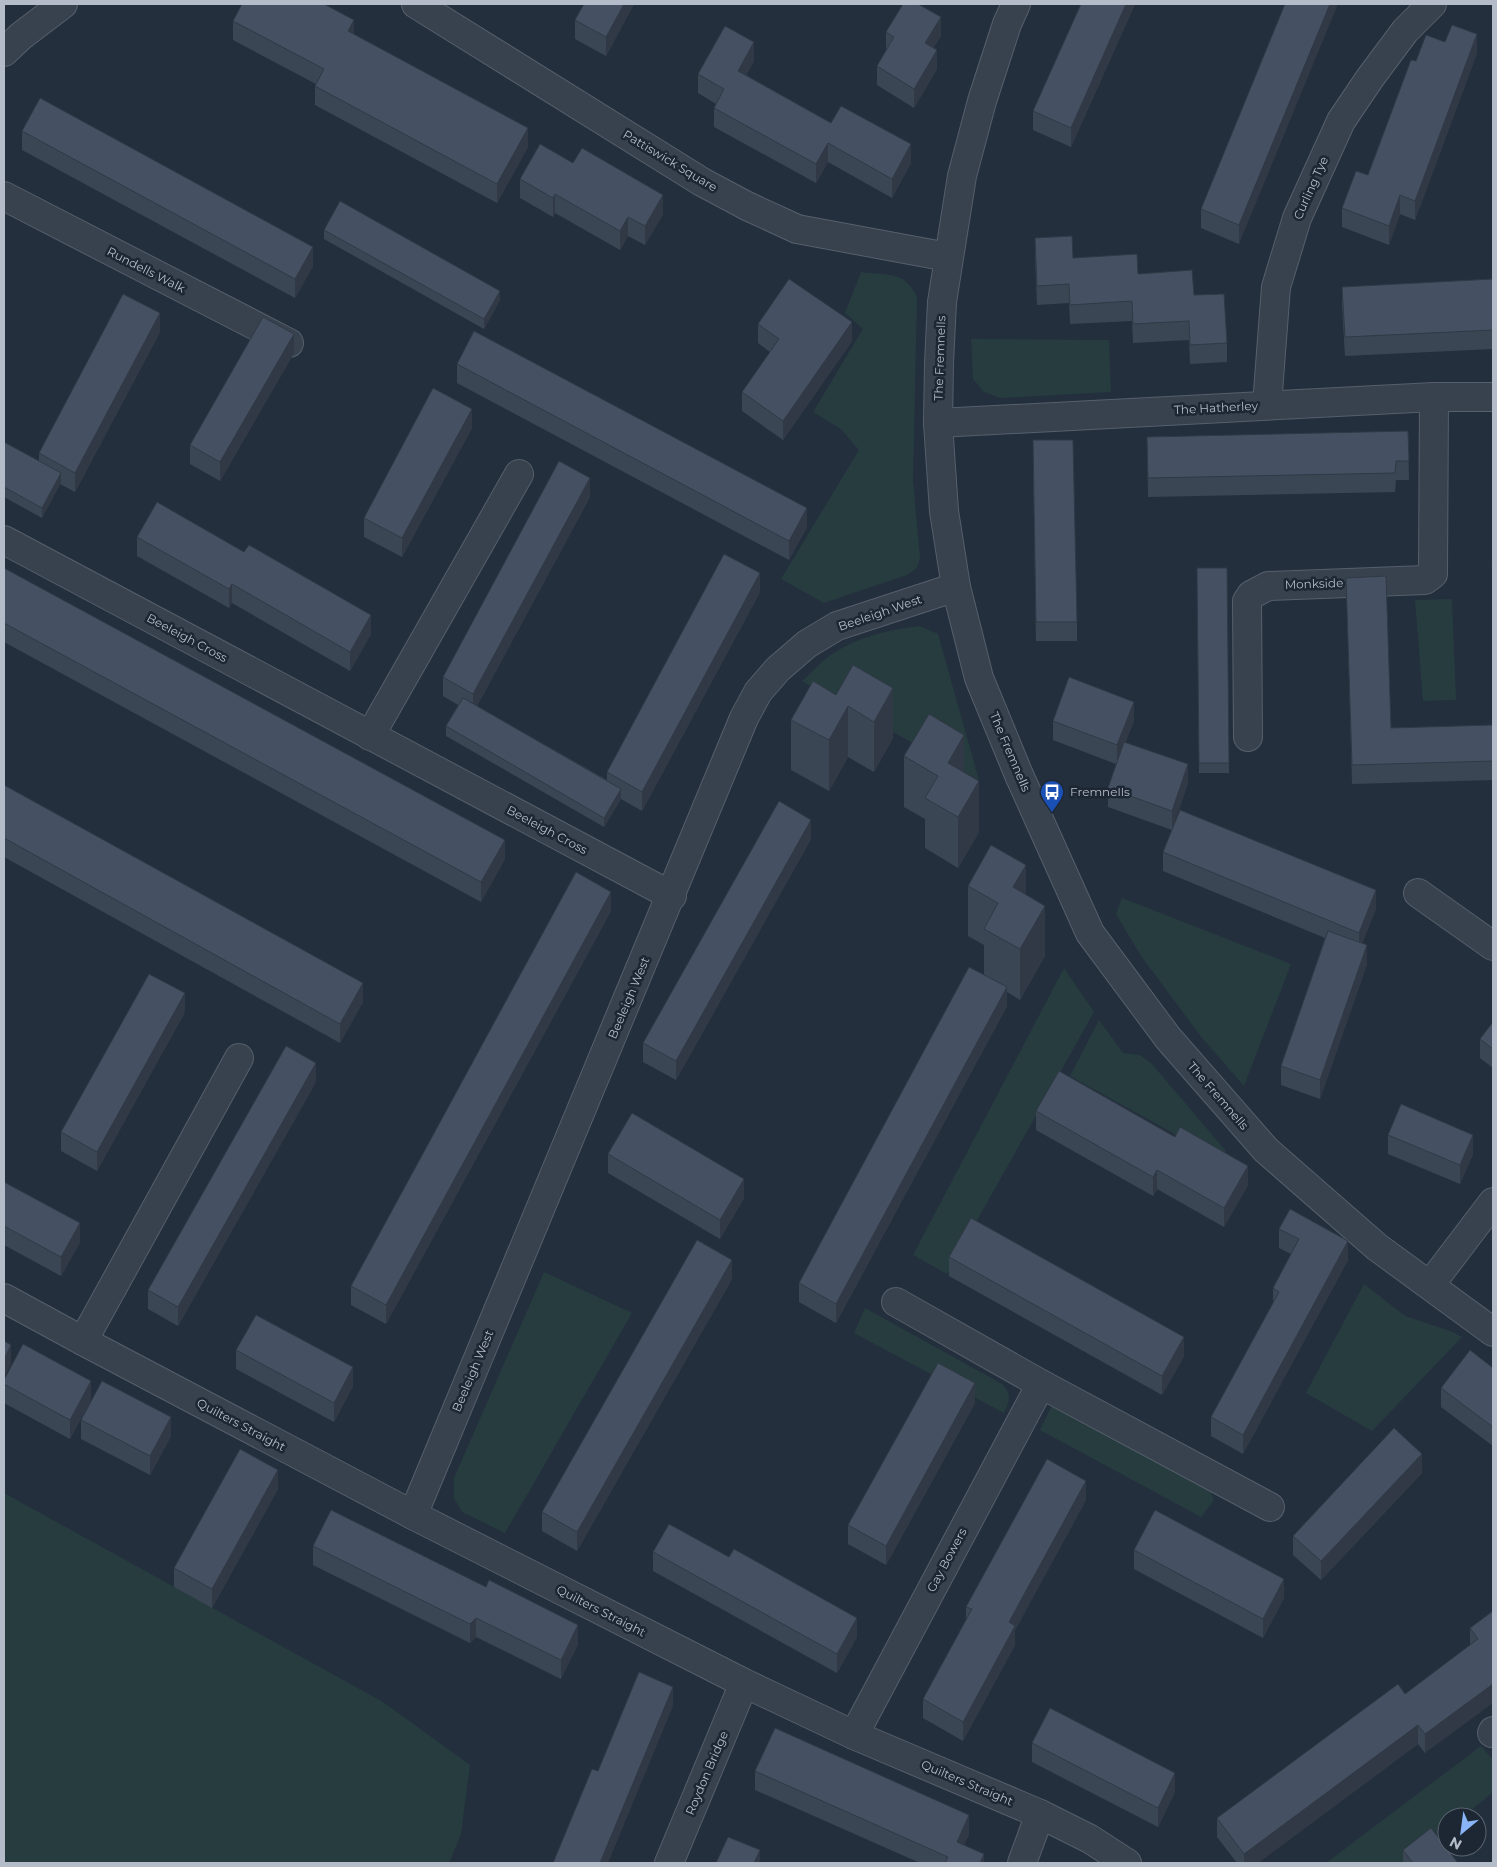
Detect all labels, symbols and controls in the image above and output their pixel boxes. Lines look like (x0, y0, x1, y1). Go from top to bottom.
street label: Pattiswick Square (620, 126, 720, 195)
street label: Curling Tye (1290, 154, 1331, 222)
street label: Rundells Walk (105, 243, 189, 296)
street label: The Fremnells (931, 315, 948, 401)
street label: The Hatherley (1174, 398, 1259, 417)
street label: Monkside (1284, 575, 1343, 592)
street label: Beeleigh West (836, 591, 924, 634)
street label: Beeleigh Cross (144, 610, 230, 665)
street label: The Fremnells (987, 710, 1034, 794)
bus stop icon: Fremnells (1039, 779, 1065, 813)
place label: Fremnells (1070, 784, 1130, 799)
street label: Beeleigh Cross (504, 802, 590, 857)
street label: Beeleigh West (605, 955, 653, 1041)
street label: The Fremnells (1185, 1059, 1252, 1133)
street label: Beeleigh West (449, 1328, 497, 1414)
street label: Quilters Straight (194, 1395, 288, 1454)
street label: Gay Bowers (923, 1525, 970, 1594)
street label: Quilters Straight (554, 1582, 649, 1640)
street label: Roydon Bridge (682, 1729, 731, 1817)
street label: Quilters Straight (919, 1756, 1015, 1809)
north arrow (1437, 1807, 1487, 1857)
text: N (1446, 1833, 1465, 1854)

